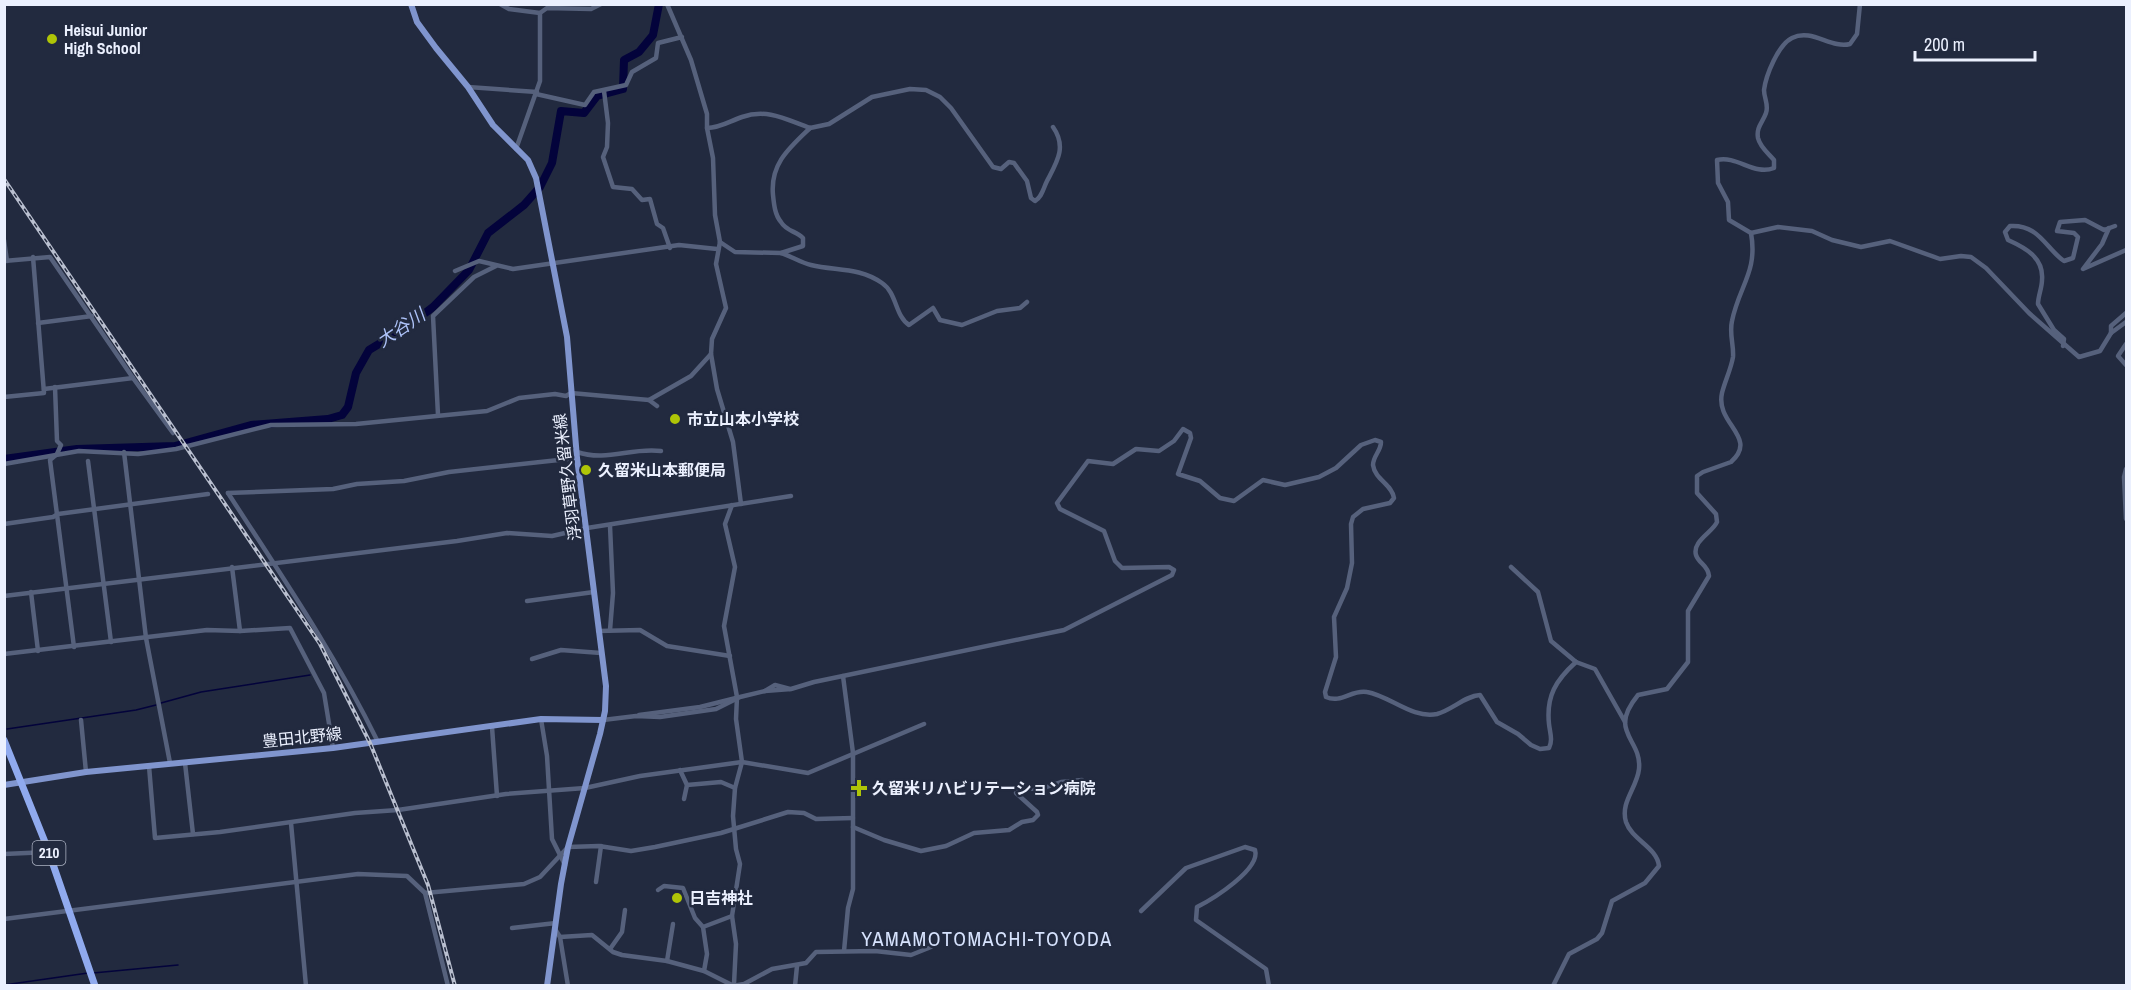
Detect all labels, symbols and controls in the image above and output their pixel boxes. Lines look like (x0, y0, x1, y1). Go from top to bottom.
place label: Heisui Junior High School (64, 19, 148, 59)
scale bar (1915, 24, 2035, 62)
marker: Heisui Junior High School (45, 32, 59, 46)
text: 200 m (1924, 32, 1965, 57)
water label: 大谷川 (371, 301, 432, 353)
place label: 市立山本小学校 (687, 408, 799, 430)
street label: 浮羽草野久留米線 (548, 412, 586, 542)
marker: 市立山本小学校 (668, 412, 682, 426)
place label: 久留米山本郵便局 (598, 459, 726, 481)
marker: 久留米山本郵便局 (579, 463, 593, 477)
street label: 豊田北野線 (261, 722, 343, 752)
place label: 久留米リハビリテーション病院 (872, 777, 1096, 799)
marker: 久留米リハビリテーション病院 (850, 779, 868, 797)
road number: 210 (32, 841, 66, 865)
place label: 日吉神社 (689, 887, 753, 909)
marker: 日吉神社 (670, 891, 684, 905)
district label: YAMAMOTOMACHI-TOYODA (861, 925, 1113, 952)

